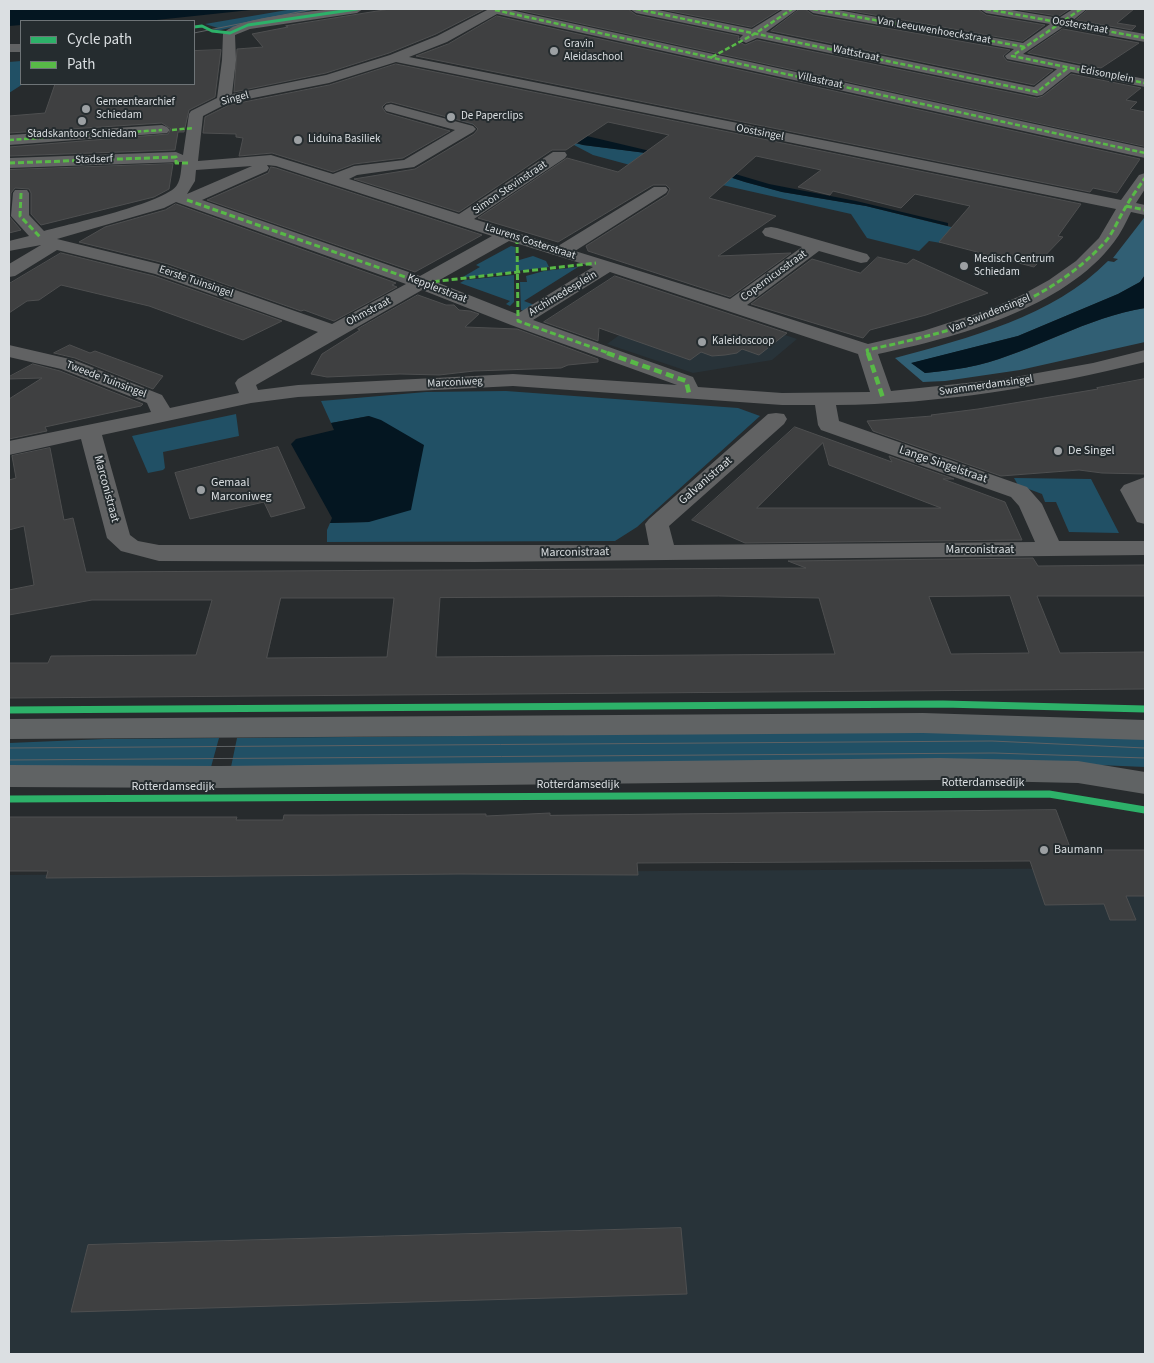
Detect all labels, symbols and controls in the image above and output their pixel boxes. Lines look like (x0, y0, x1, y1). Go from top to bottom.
street label: Van Leeuwenhoeckstraat (876, 15, 992, 47)
street label: Oosterstraat (1051, 15, 1109, 37)
legend (20, 20, 195, 85)
text: Cycle path (67, 29, 132, 50)
place label: Gravin Aleidaschool (564, 38, 623, 64)
street label: Wattstraat (832, 43, 880, 65)
marker: Gravin Aleidaschool (548, 45, 560, 57)
text: Path (67, 54, 95, 75)
street label: Edisonplein (1079, 63, 1135, 87)
street label: Villastraat (796, 70, 844, 92)
street label: Singel (220, 89, 250, 109)
place label: Gemeentearchief Schiedam (96, 96, 175, 122)
marker: Gemeentearchief Schiedam (80, 103, 92, 115)
place label: De Paperclips (461, 110, 523, 124)
marker: De Paperclips (445, 111, 457, 123)
marker: Stadskantoor Schiedam (76, 115, 88, 127)
street label: Oostsingel (735, 122, 785, 144)
place label: Stadskantoor Schiedam (27, 128, 137, 142)
place label: Liduina Basiliek (308, 133, 380, 147)
marker: Liduina Basiliek (292, 134, 304, 146)
street label: Stadserf (75, 153, 113, 167)
street label: Simon Stevinstraat (470, 158, 550, 218)
street label: Laurens Costerstraat (483, 221, 577, 263)
street label: Copernicusstraat (738, 248, 810, 304)
place label: Medisch Centrum Schiedam (974, 253, 1054, 279)
marker: Medisch Centrum Schiedam (958, 260, 970, 272)
street label: Eerste Tuinsingel (157, 263, 235, 301)
street label: Archimedesplein (527, 268, 599, 320)
street label: Kepplerstraat (406, 272, 468, 306)
street label: Van Swindensingel (948, 292, 1032, 336)
street label: Ohmstraat (344, 295, 394, 329)
place label: Kaleidoscoop (712, 335, 774, 349)
marker: Kaleidoscoop (696, 336, 708, 348)
street label: Tweede Tuinsingel (64, 359, 148, 401)
street label: Swammerdamsingel (938, 373, 1034, 399)
street label: Marconiweg (427, 375, 483, 391)
street label: Lange Singelstraat (897, 443, 989, 487)
place label: De Singel (1068, 444, 1115, 458)
marker: De Singel (1052, 445, 1064, 457)
street label: Marconistraat (90, 454, 122, 524)
street label: Galvanistraat (676, 454, 736, 508)
place label: Gemaal Marconiweg (211, 476, 272, 504)
marker: Gemaal Marconiweg (195, 484, 207, 496)
street label: Marconistraat (946, 543, 1014, 557)
street label: Marconistraat (540, 545, 610, 561)
street label: Rotterdamsedijk (942, 776, 1024, 790)
street label: Rotterdamsedijk (537, 778, 619, 792)
street label: Rotterdamsedijk (132, 780, 214, 794)
place label: Baumann (1054, 843, 1103, 857)
marker: Baumann (1038, 844, 1050, 856)

